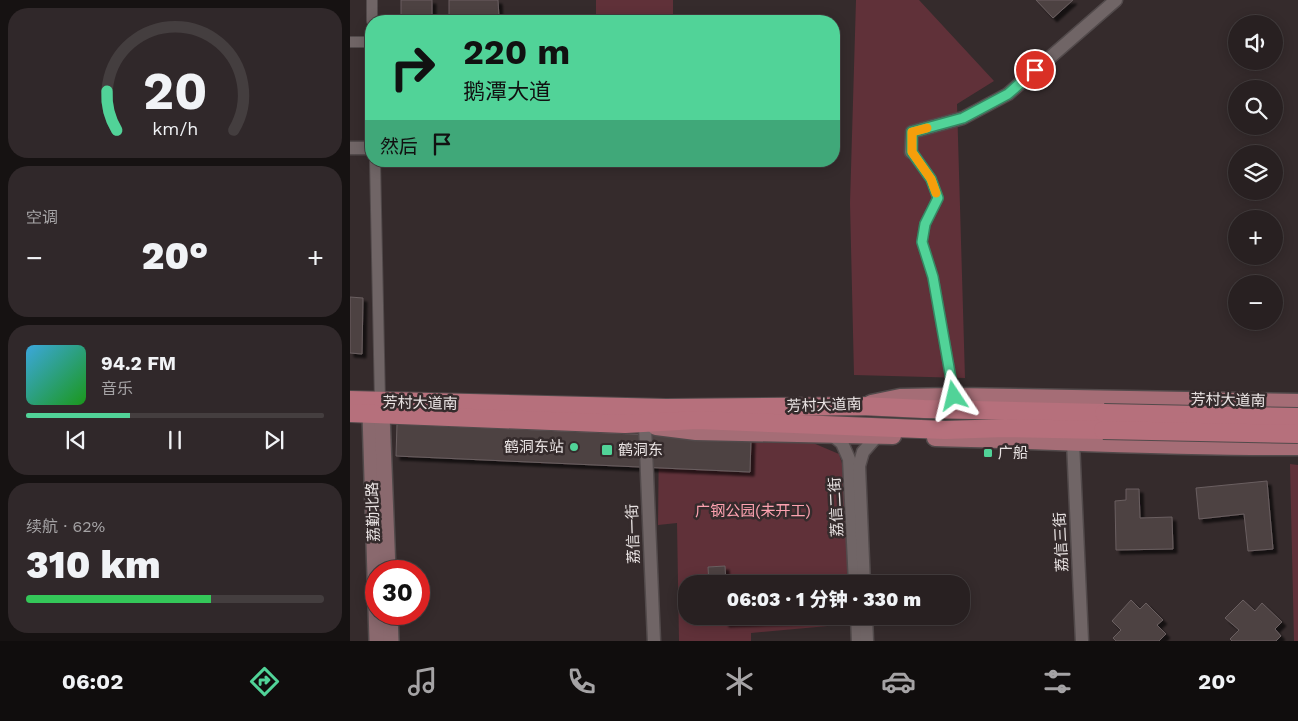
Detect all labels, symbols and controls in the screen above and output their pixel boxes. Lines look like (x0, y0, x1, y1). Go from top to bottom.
map controls (1228, 15, 1283, 330)
button: sound (1228, 15, 1283, 70)
text: 220 m (463, 31, 570, 73)
icon: right (380, 35, 445, 100)
pin (1014, 49, 1056, 91)
icon: arrive (1021, 56, 1049, 84)
text: 20 (143, 61, 207, 122)
text: 鹅潭大道 (463, 79, 551, 104)
button: search (1228, 80, 1283, 135)
text: km/h (152, 118, 198, 139)
icon: arrive (428, 130, 456, 158)
text: 然后 (380, 135, 418, 158)
button: layers (1228, 145, 1283, 200)
text: 空调 (26, 208, 58, 227)
button: + (1228, 210, 1283, 265)
text: 20° (142, 234, 208, 278)
text: − (26, 241, 43, 274)
text: + (307, 241, 324, 274)
button: − (1228, 275, 1283, 330)
text: 94.2 FM (101, 352, 176, 375)
position arrow (927, 369, 979, 421)
text: 音乐 (101, 379, 133, 398)
street label: 芳村大道南 (1190, 390, 1266, 410)
street label: 芳村大道南 (382, 393, 458, 413)
street label: 芳村大道南 (786, 395, 862, 415)
icon: previous (62, 426, 90, 454)
icon: pause (161, 426, 189, 454)
icon: next (260, 426, 288, 454)
place label: 鹤洞东站 (504, 438, 564, 456)
marker: 鹤洞东站 (568, 441, 580, 453)
place label: 鹤洞东 (618, 441, 663, 459)
marker: 鹤洞东 (600, 443, 614, 457)
place label: 广船 (998, 444, 1028, 462)
marker: 广船 (982, 447, 994, 459)
street label: 荔信二街 (825, 477, 847, 537)
street label: 荔勤北路 (363, 482, 383, 542)
park label: 广钢公园(未开工) (695, 502, 811, 520)
street label: 荔信一街 (623, 504, 643, 564)
street label: 荔信三街 (1050, 512, 1072, 572)
text: 续航 · 62% (26, 517, 105, 536)
text: 310 km (26, 543, 160, 587)
speed limit sign: 30 (365, 560, 430, 625)
text: 06:03 · 1 分钟 · 330 m (727, 588, 921, 611)
icon: directions (247, 664, 282, 699)
icon: music (405, 664, 440, 699)
icon: phone (564, 664, 599, 699)
icon: climate (722, 664, 757, 699)
icon: car (881, 664, 916, 699)
icon: filters (1040, 664, 1075, 699)
text: 06:02 (62, 669, 123, 694)
text: 20° (1198, 669, 1236, 694)

